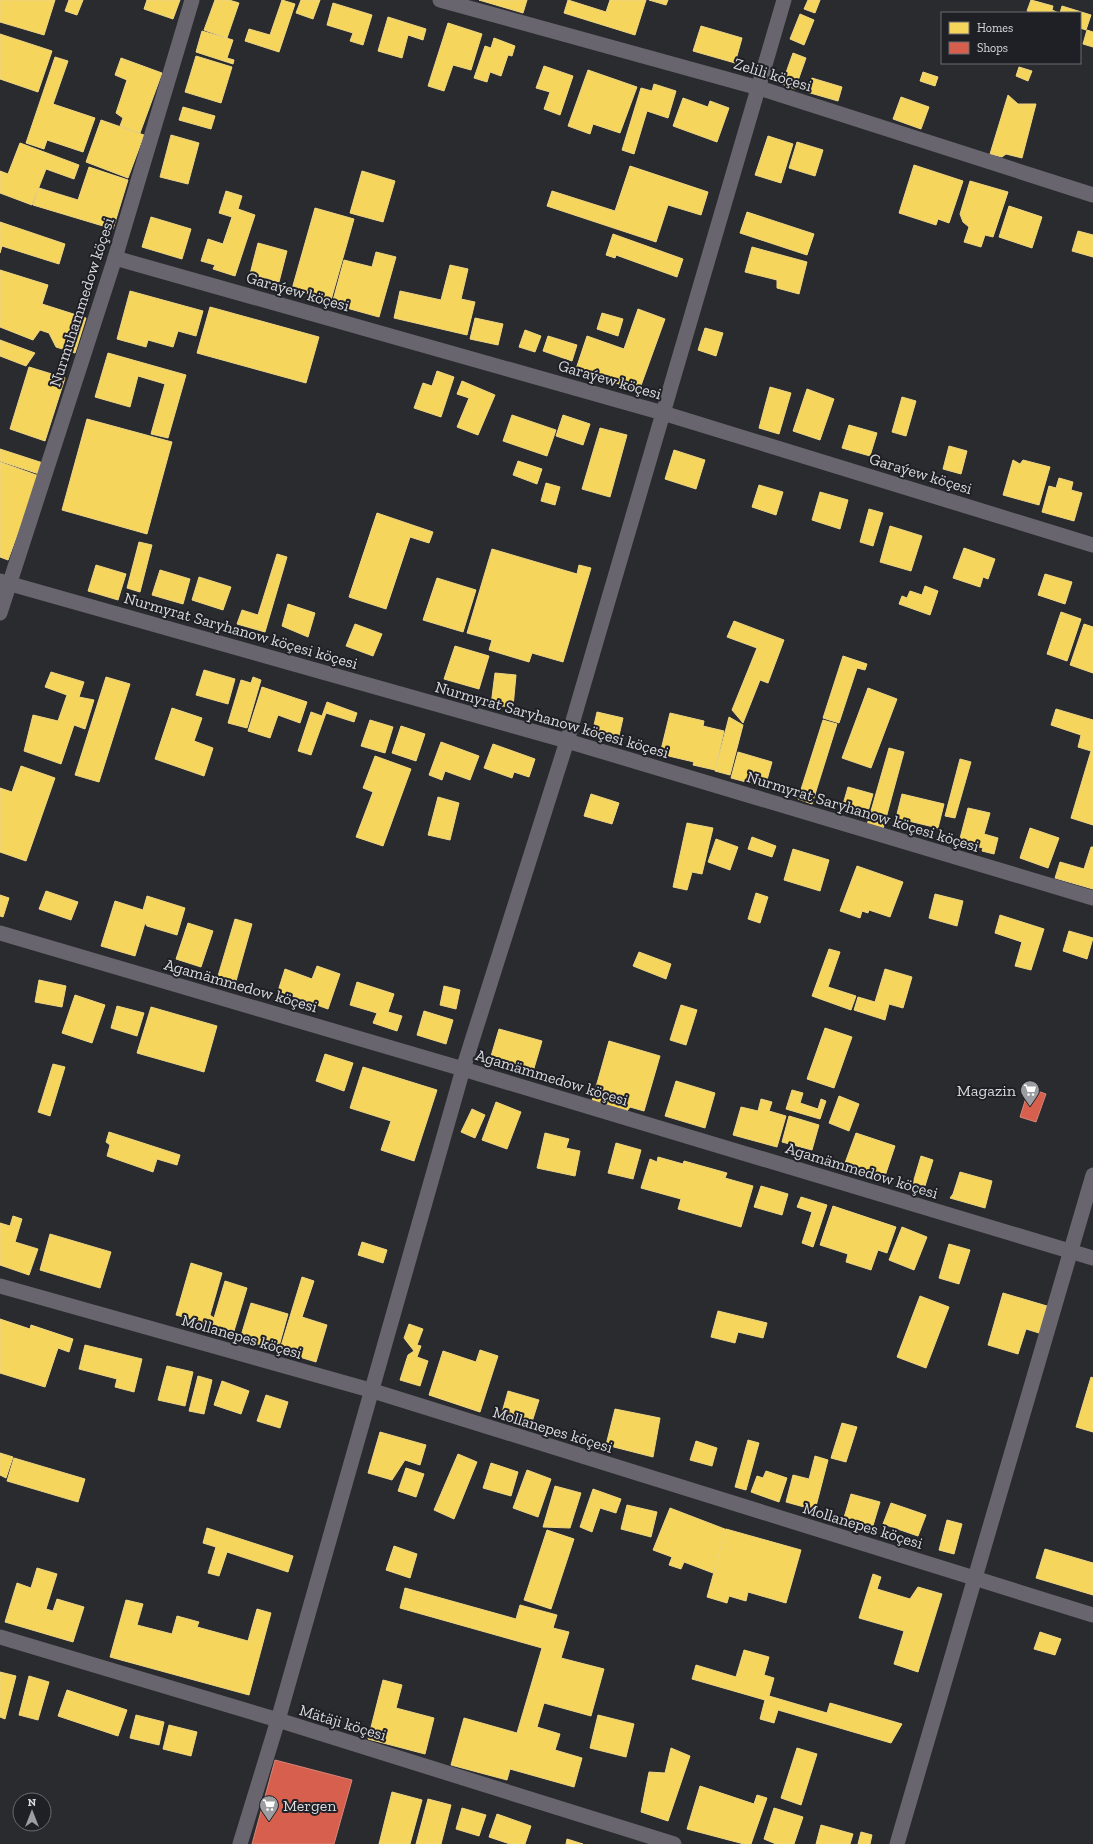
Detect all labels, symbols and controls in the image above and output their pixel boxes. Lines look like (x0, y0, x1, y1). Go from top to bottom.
legend (941, 12, 1081, 64)
text: Homes (977, 21, 1013, 35)
text: Shops (977, 41, 1008, 55)
street label: Zelili köçesi (732, 54, 815, 95)
street label: Nurmuhammedow köçesi (45, 215, 118, 389)
street label: Garaýew köçesi (244, 268, 352, 315)
street label: Garaýew köçesi (556, 356, 664, 403)
street label: Garaýew köçesi (867, 449, 975, 498)
street label: Nurmyrat Saryhanow köçesi köçesi (122, 588, 360, 673)
street label: Nurmyrat Saryhanow köçesi köçesi (433, 677, 671, 762)
street label: Nurmyrat Saryhanow köçesi köçesi (744, 767, 982, 856)
street label: Agamämmedow köçesi (162, 955, 320, 1017)
street label: Agamämmedow köçesi (473, 1045, 631, 1110)
supermarket icon: Magazin (1019, 1079, 1041, 1107)
place label: Magazin (957, 1081, 1017, 1100)
street label: Agamämmedow köçesi (783, 1138, 941, 1203)
street label: Mollanepes köçesi (179, 1310, 305, 1363)
street label: Mollanepes köçesi (491, 1402, 616, 1457)
street label: Mollanepes köçesi (801, 1498, 926, 1553)
street label: Mätäji köçesi (297, 1700, 389, 1745)
north arrow (12, 1792, 52, 1832)
supermarket icon: Mergen (258, 1794, 280, 1822)
text: N (28, 1796, 37, 1809)
place label: Mergen (283, 1796, 337, 1815)

